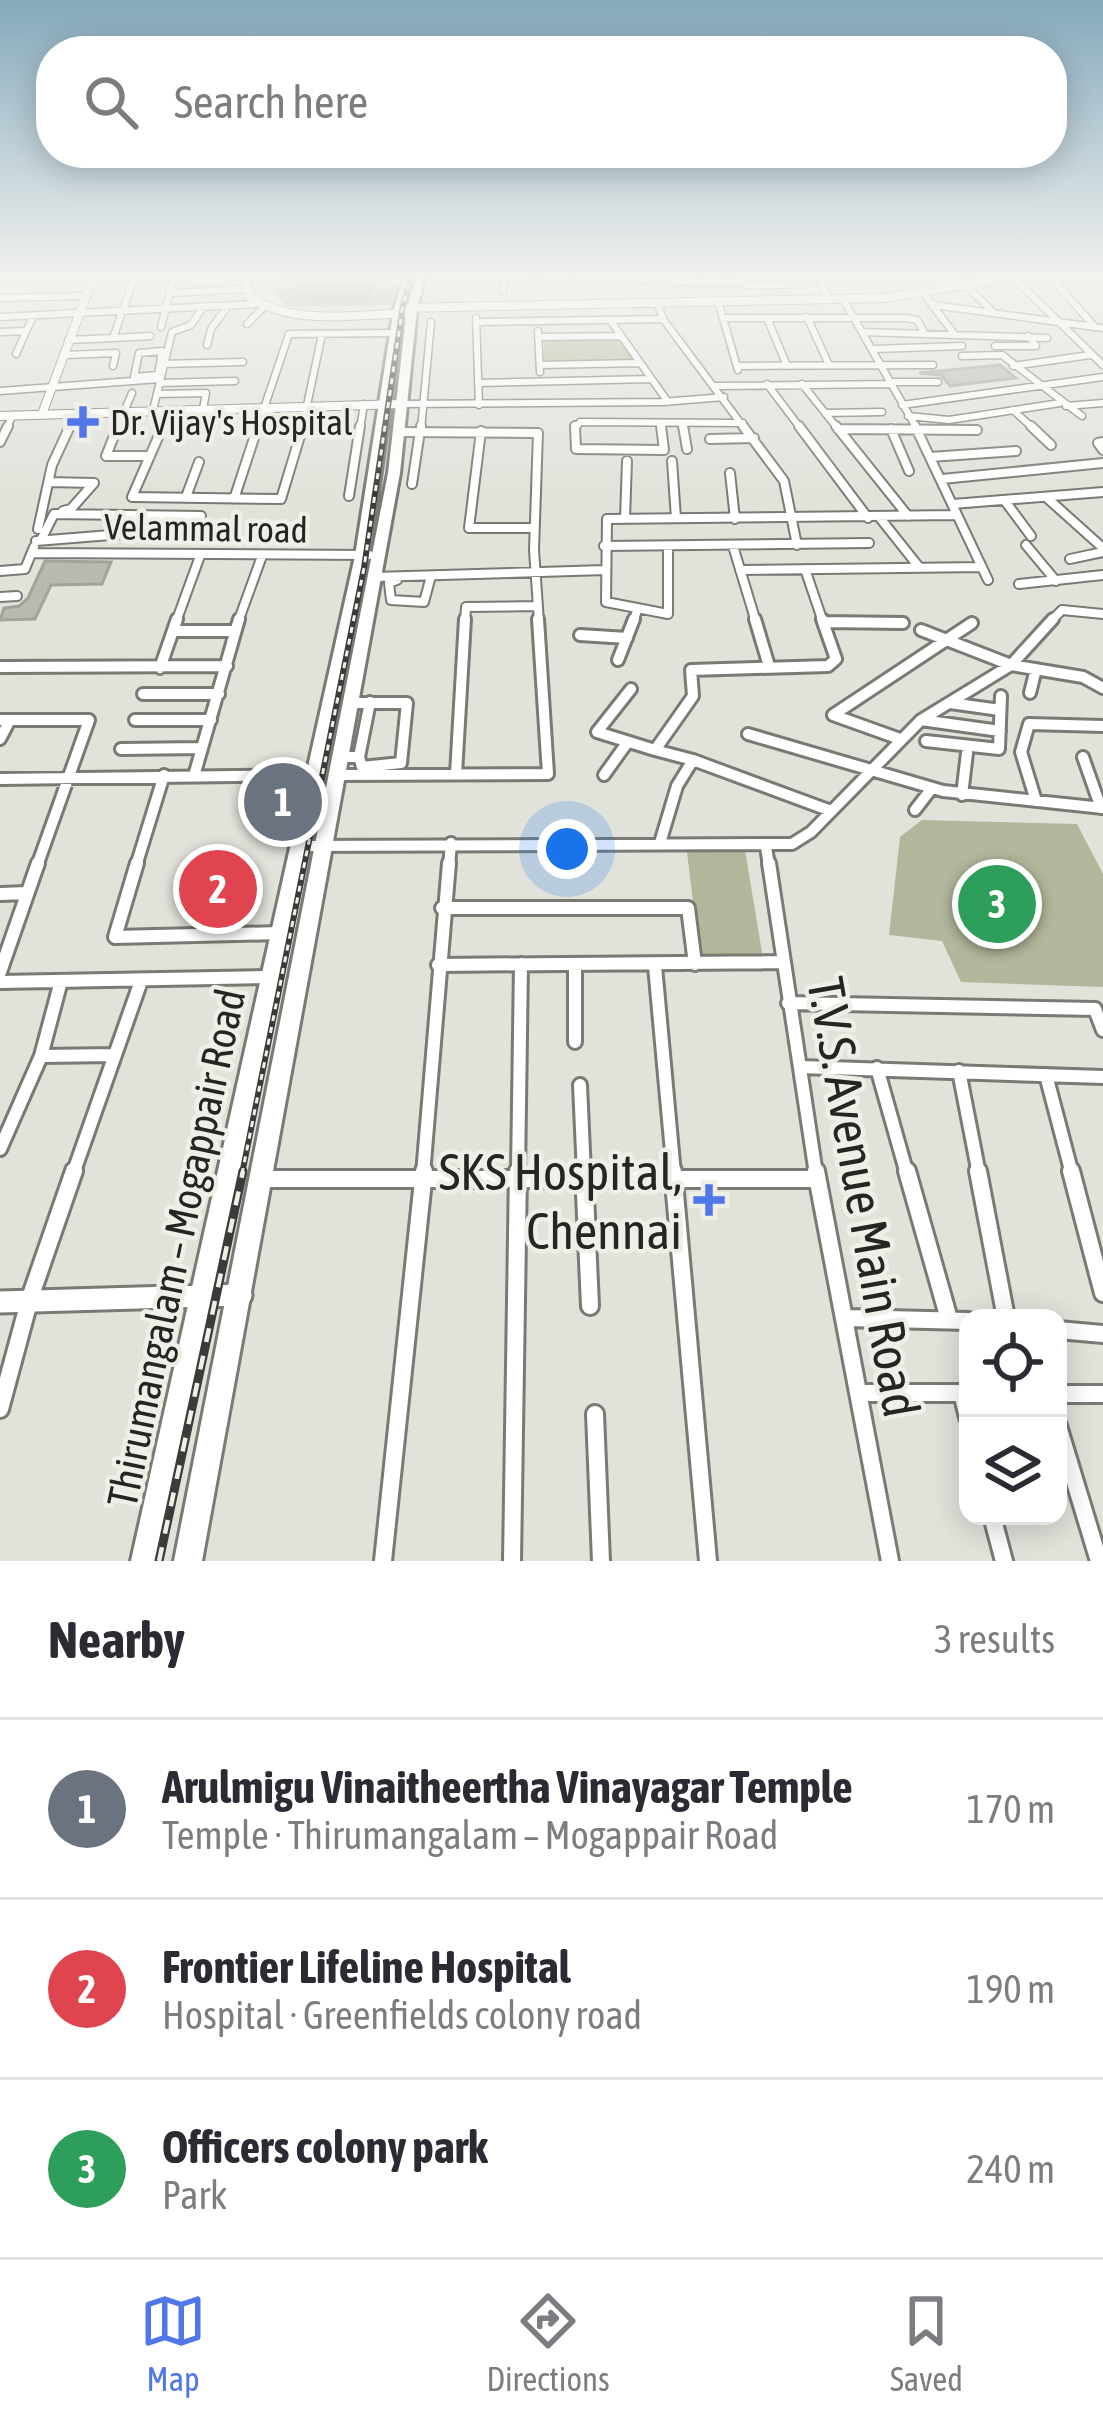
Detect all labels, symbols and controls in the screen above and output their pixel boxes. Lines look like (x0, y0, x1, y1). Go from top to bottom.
search box (36, 36, 1067, 168)
icon: search (78, 69, 144, 135)
text: Search here (174, 76, 368, 128)
place label: Dr. Vijay's Hospital (110, 401, 353, 443)
marker: Dr. Vijay's Hospital (67, 406, 99, 438)
street label: Velammal road (104, 505, 308, 551)
pin: 1 (244, 757, 322, 847)
your location (537, 819, 597, 879)
pin: 2 (179, 844, 257, 934)
pin: 3 (958, 859, 1036, 949)
street label: T.V.S. Avenue Main Road (796, 973, 932, 1421)
street label: Thirumangalam – Mogappair Road (98, 985, 254, 1511)
place label: SKS Hospital, Chennai (439, 1142, 682, 1260)
marker: SKS Hospital, Chennai (693, 1184, 725, 1216)
map controls (959, 1309, 1067, 1525)
button: locate (959, 1309, 1067, 1417)
button: layers (959, 1417, 1067, 1525)
text: Nearby (48, 1610, 185, 1669)
text: 3 results (934, 1617, 1055, 1661)
text: Arulmigu Vinaitheertha Vinayagar Temple (162, 1761, 853, 1813)
text: 1 (78, 1787, 96, 1831)
text: 170 m (967, 1787, 1055, 1831)
text: Temple · Thirumangalam – Mogappair Road (162, 1813, 778, 1857)
text: Frontier Lifeline Hospital (162, 1941, 571, 1993)
text: 2 (78, 1967, 96, 2011)
text: 190 m (967, 1967, 1055, 2011)
text: Hospital · Greenfields colony road (162, 1993, 642, 2037)
text: Officers colony park (162, 2121, 488, 2173)
text: 3 (78, 2147, 96, 2191)
text: 240 m (967, 2147, 1055, 2191)
text: Park (162, 2173, 227, 2217)
tab: Map (140, 2288, 206, 2398)
tab: Directions (486, 2288, 610, 2398)
tab: Saved (890, 2288, 963, 2398)

